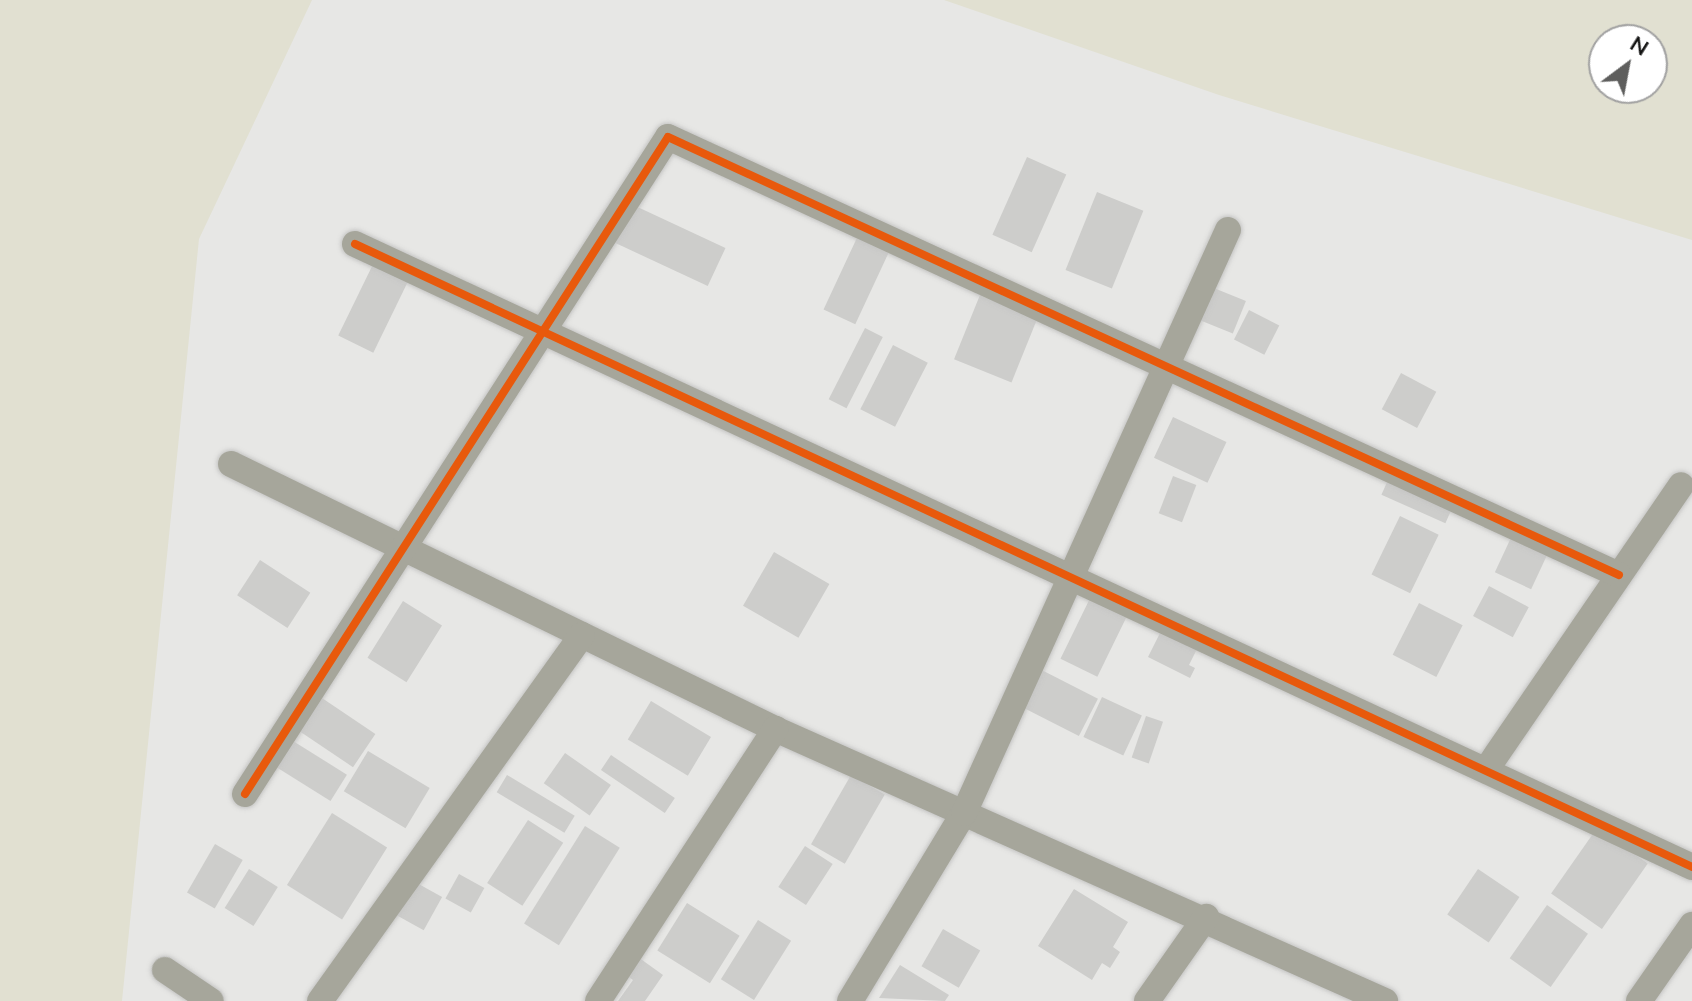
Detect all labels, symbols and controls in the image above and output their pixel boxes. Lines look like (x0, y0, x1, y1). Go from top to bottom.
north arrow (1588, 24, 1668, 104)
text: N (1625, 29, 1654, 62)

